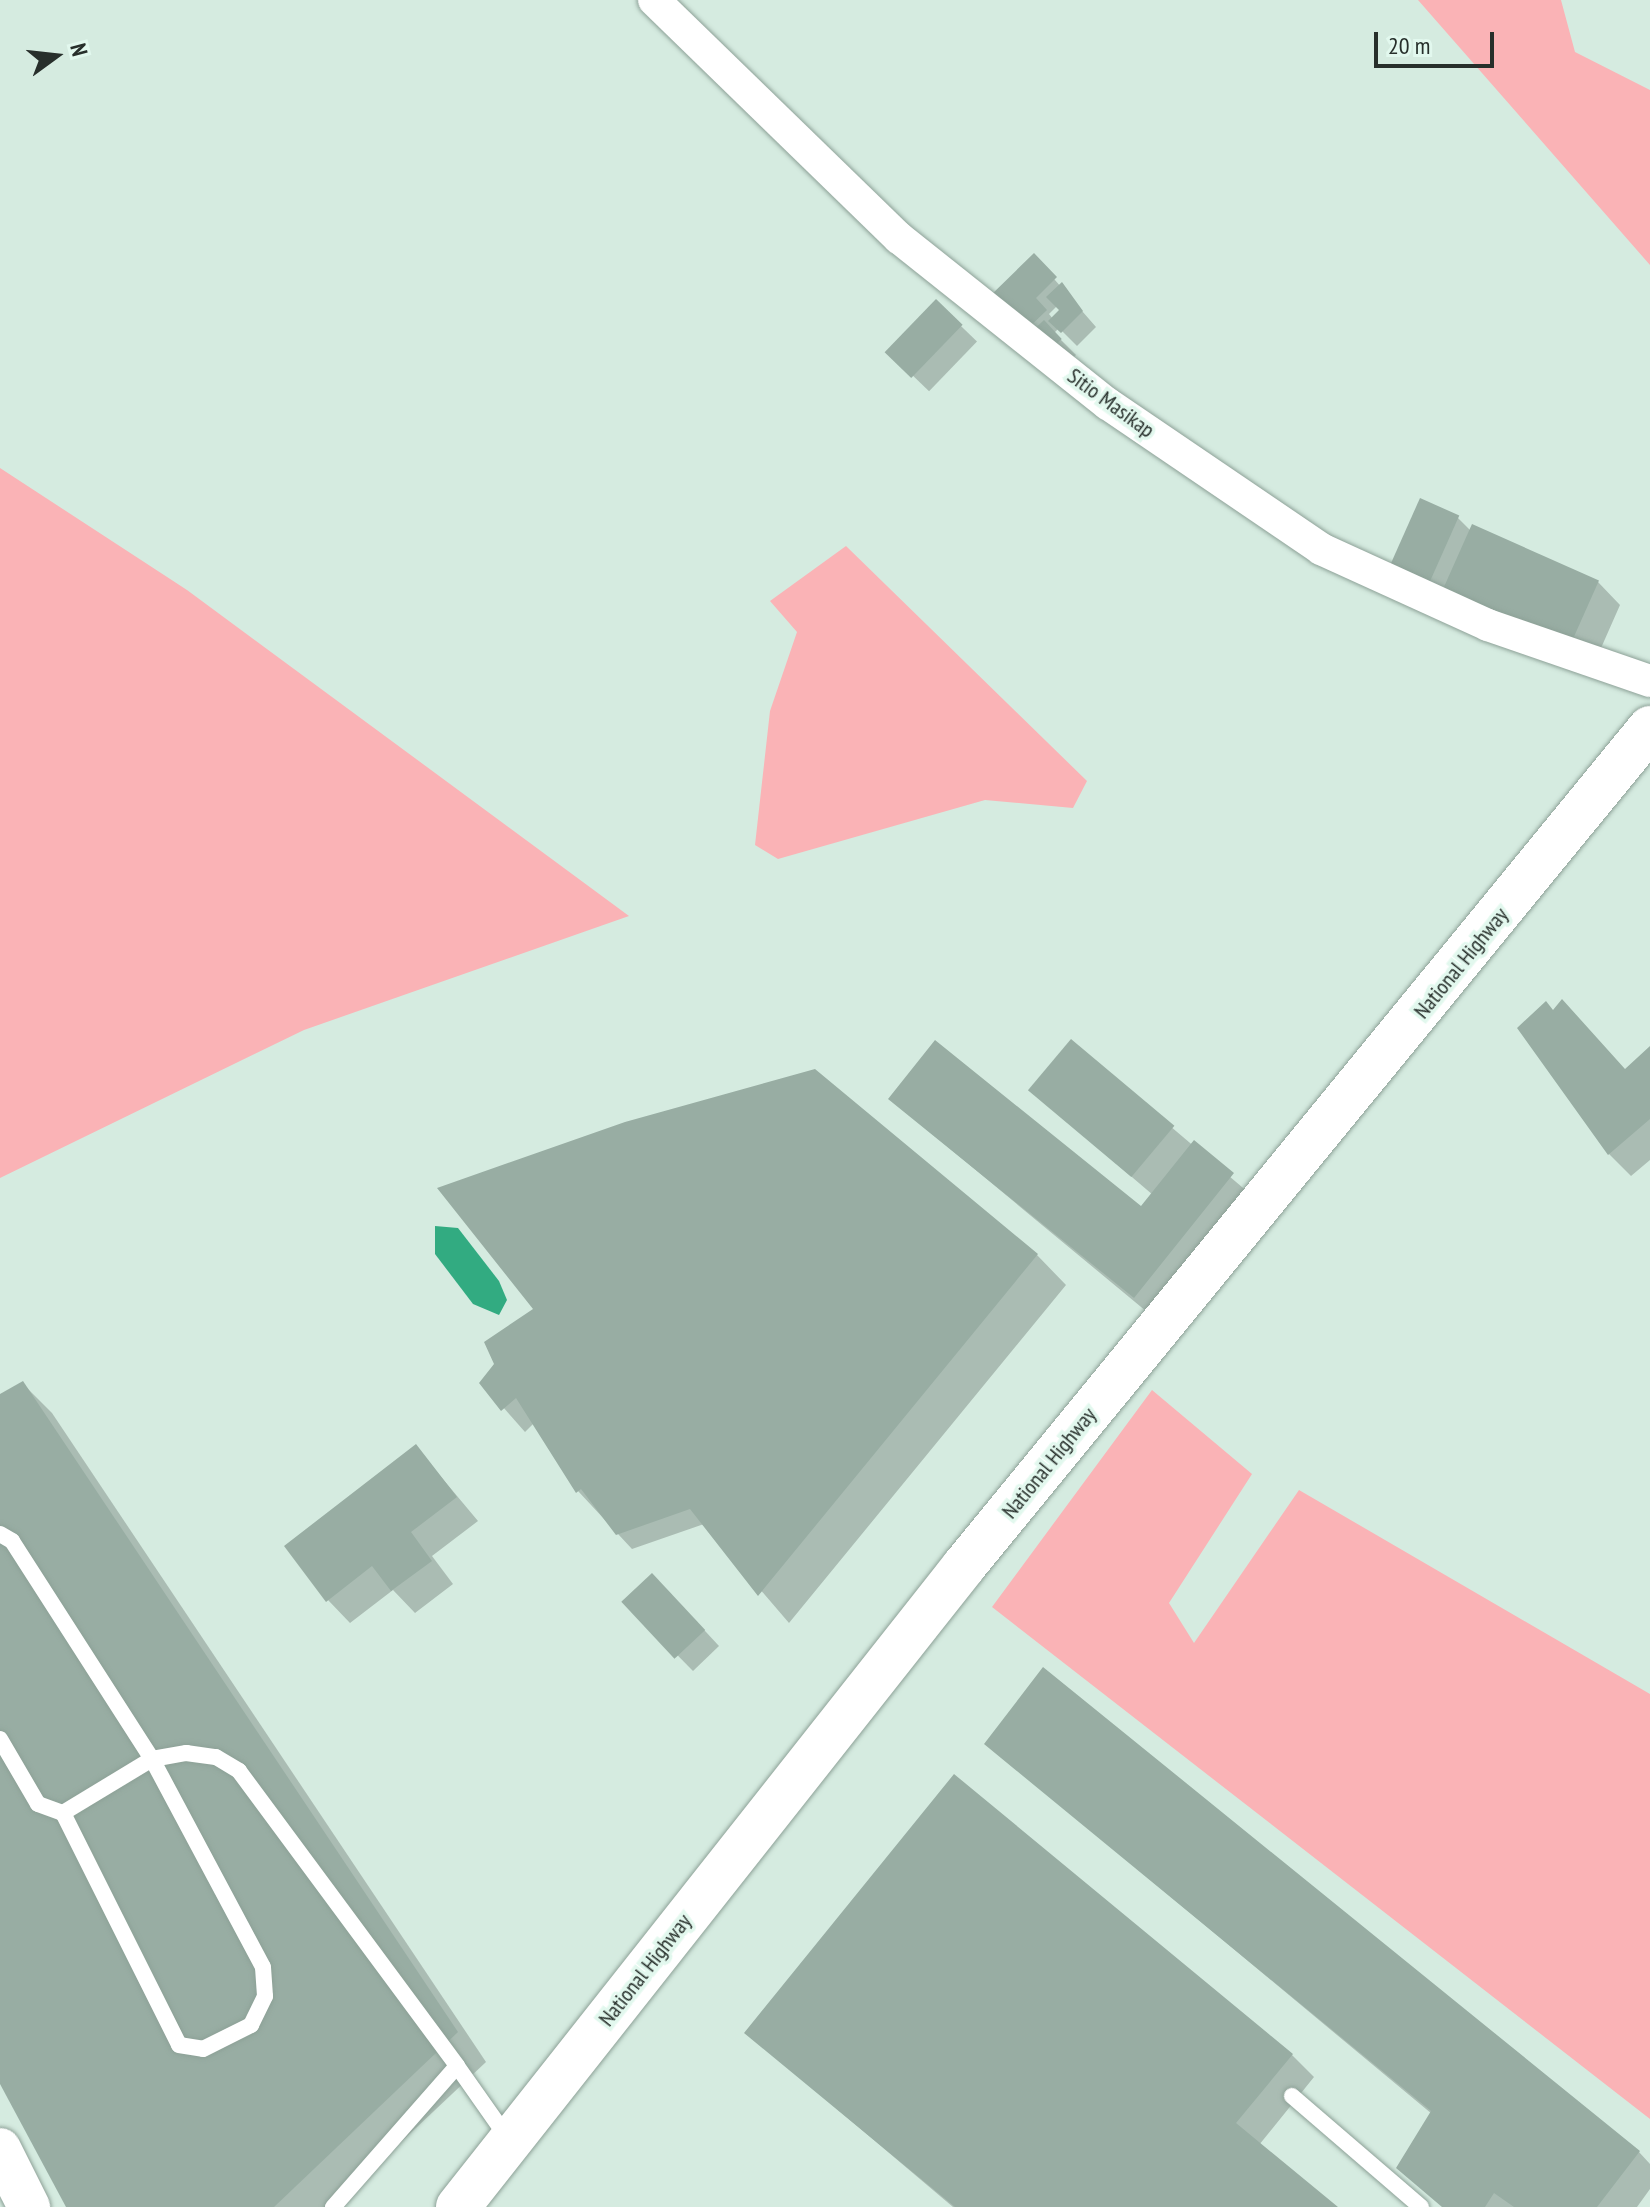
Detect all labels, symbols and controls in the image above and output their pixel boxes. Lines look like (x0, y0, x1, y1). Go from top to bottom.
north arrow (16, 16, 96, 96)
scale bar (1378, 16, 1498, 66)
text: 20 m (1388, 30, 1430, 61)
text: N (64, 40, 94, 59)
street label: Sitio Masikap (1062, 363, 1160, 443)
street label: National Highway (1408, 902, 1514, 1024)
street label: National Highway (996, 1402, 1102, 1524)
street label: National Highway (593, 1909, 697, 2031)

